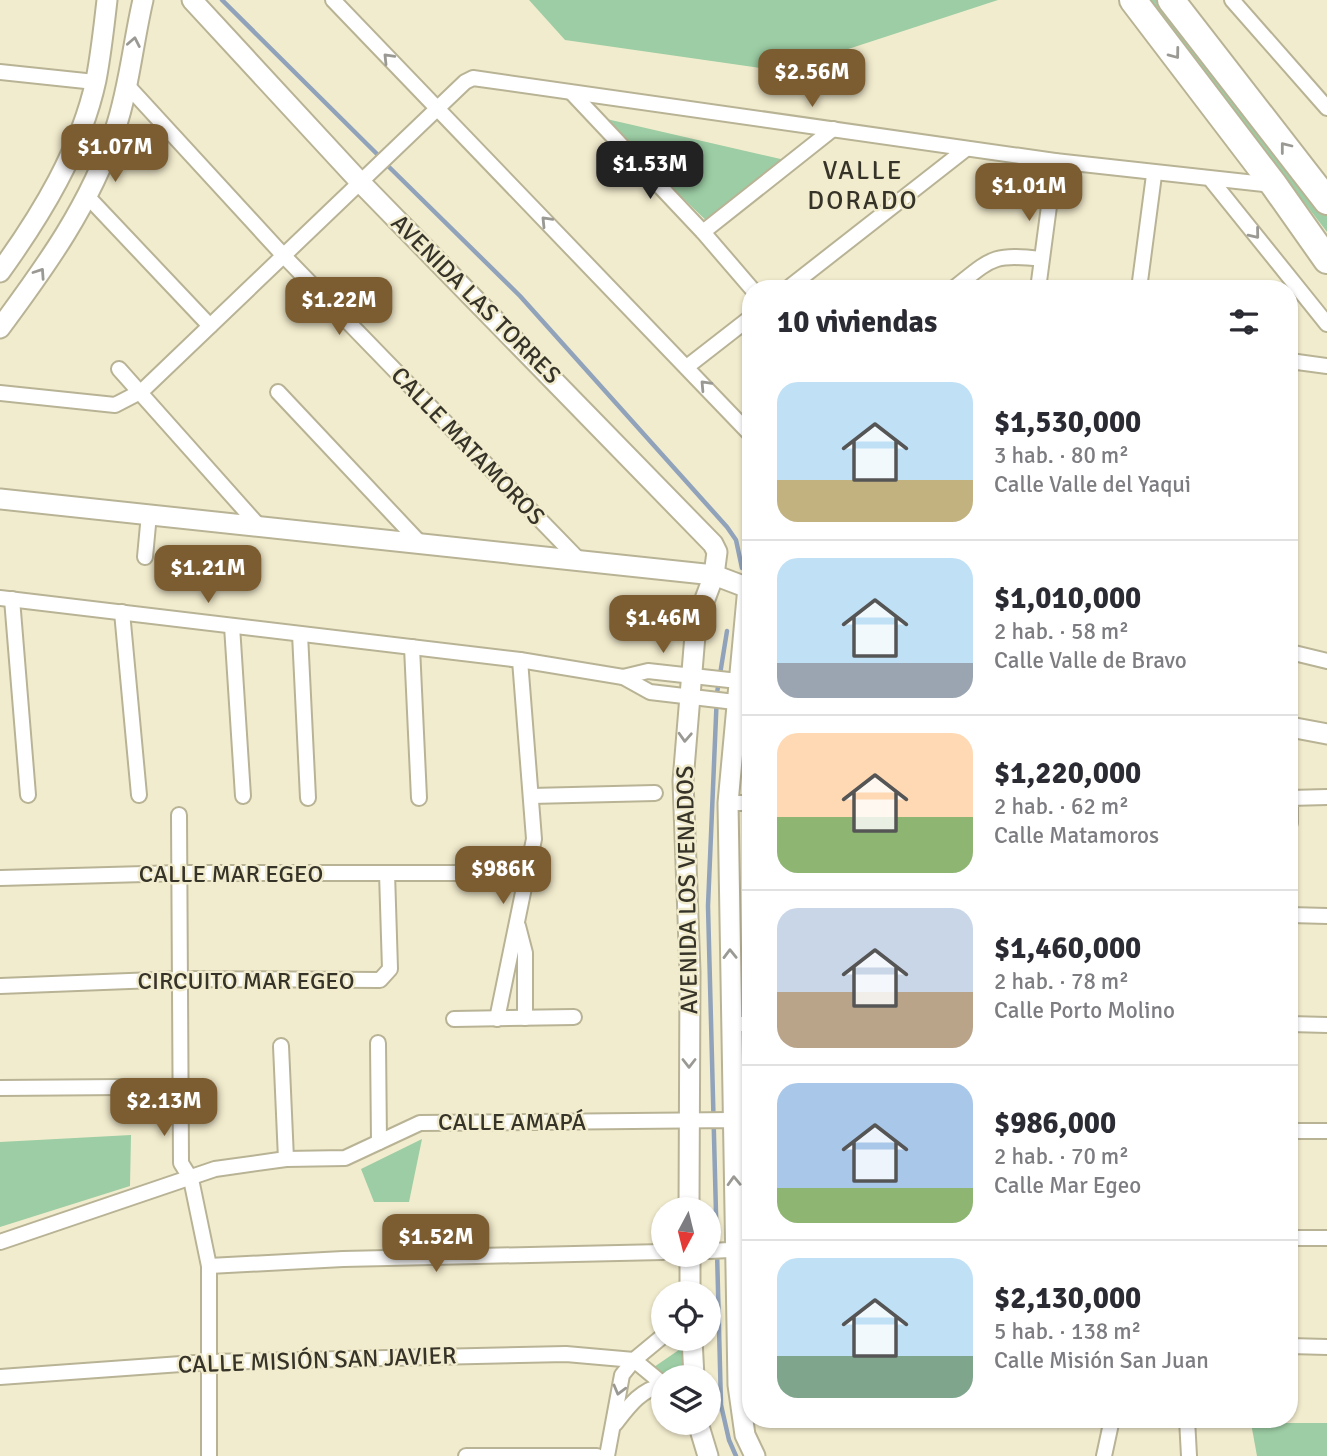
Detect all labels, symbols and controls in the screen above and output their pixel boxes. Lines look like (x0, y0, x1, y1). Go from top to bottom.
one-way arrow (125, 36, 140, 48)
one-way arrow (1166, 46, 1179, 59)
pin: $2.56M (755, 50, 869, 109)
one-way arrow (384, 53, 396, 66)
text: $2.56M (774, 57, 850, 86)
pin: $1.07M (58, 124, 172, 184)
text: $1.07M (77, 132, 153, 161)
pin: $1.53M (593, 142, 707, 201)
one-way arrow (1281, 142, 1294, 155)
text: $1.53M (612, 149, 688, 178)
district label: VALLE DORADO (807, 155, 919, 217)
pin: $1.01M (972, 164, 1086, 223)
text: $1.01M (991, 171, 1067, 200)
street label: AVENIDA LAS TORRES (385, 208, 567, 390)
one-way arrow (542, 216, 555, 229)
one-way arrow (1246, 227, 1259, 239)
one-way arrow (32, 268, 44, 281)
pin: $1.22M (282, 278, 396, 337)
text: $1.22M (301, 285, 377, 314)
icon: filters (1225, 303, 1263, 341)
text: 10 viviendas (777, 304, 937, 341)
street label: CALLE MATAMOROS (385, 361, 551, 531)
one-way arrow (700, 380, 713, 393)
text: $1,530,000 (994, 404, 1141, 441)
icon: home (833, 410, 917, 494)
text: 3 hab. · 80 m² (994, 441, 1129, 470)
text: Calle Valle del Yaqui (994, 470, 1191, 499)
pin: $1.21M (151, 546, 265, 605)
text: $1.21M (170, 553, 246, 582)
text: $1,010,000 (994, 580, 1141, 617)
icon: home (833, 586, 917, 670)
pin: $1.46M (606, 596, 720, 655)
text: $1.46M (625, 603, 701, 632)
text: 2 hab. · 58 m² (994, 617, 1129, 646)
text: Calle Valle de Bravo (994, 646, 1187, 675)
one-way arrow (678, 732, 693, 743)
text: $1,220,000 (994, 755, 1141, 792)
icon: home (833, 761, 917, 845)
street label: AVENIDA LOS VENADOS (670, 765, 704, 1015)
text: 2 hab. · 62 m² (994, 792, 1129, 821)
text: Calle Matamoros (994, 821, 1159, 850)
pin: $986K (454, 846, 552, 906)
text: $986K (471, 854, 535, 883)
street label: CALLE MAR EGEO (139, 859, 323, 889)
text: $1,460,000 (994, 930, 1141, 967)
icon: home (833, 936, 917, 1020)
one-way arrow (722, 948, 738, 958)
street label: CIRCUITO MAR EGEO (137, 966, 355, 996)
text: 2 hab. · 78 m² (994, 967, 1129, 996)
text: Calle Porto Molino (994, 996, 1175, 1025)
one-way arrow (681, 1058, 697, 1068)
pin: $2.13M (107, 1078, 221, 1138)
text: $2.13M (126, 1086, 202, 1115)
text: $986,000 (994, 1105, 1116, 1142)
street label: CALLE AMAPÁ (438, 1107, 586, 1137)
icon: home (833, 1111, 917, 1195)
text: 2 hab. · 70 m² (994, 1142, 1129, 1171)
text: Calle Mar Egeo (994, 1171, 1141, 1200)
one-way arrow (727, 1175, 742, 1186)
north arrow (651, 1197, 721, 1267)
map controls (651, 1197, 721, 1435)
pin: $1.52M (379, 1214, 493, 1274)
text: $1.52M (398, 1222, 474, 1251)
text: $2,130,000 (994, 1280, 1141, 1317)
button: locate (651, 1281, 721, 1351)
icon: home (833, 1286, 917, 1370)
text: 5 hab. · 138 m² (994, 1317, 1141, 1346)
street label: CALLE MISIÓN SAN JAVIER (177, 1340, 457, 1380)
text: Calle Misión San Juan (994, 1346, 1209, 1375)
button: layers (651, 1365, 721, 1435)
one-way arrow (613, 1383, 627, 1395)

